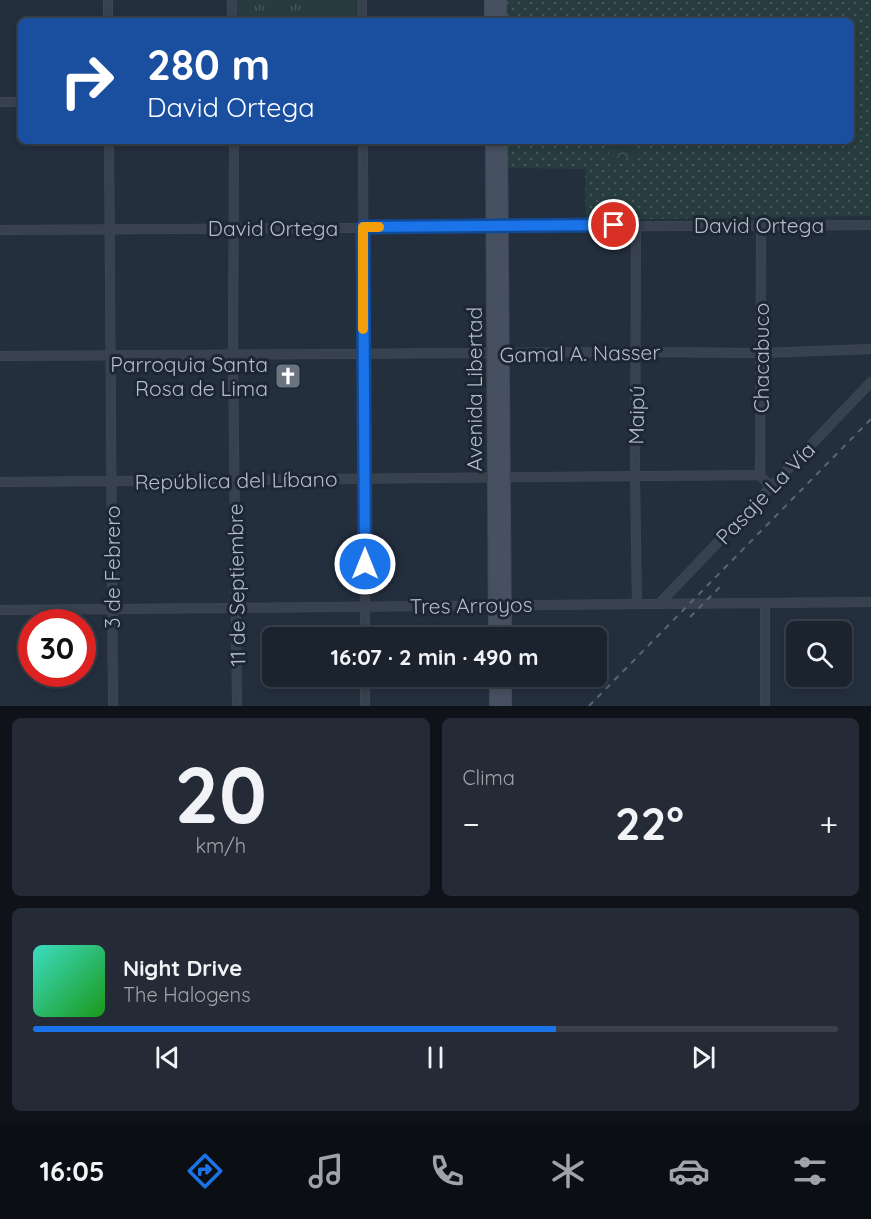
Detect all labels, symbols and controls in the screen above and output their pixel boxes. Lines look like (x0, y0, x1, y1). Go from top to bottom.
text: 280 m (147, 38, 270, 91)
icon: right (48, 42, 126, 120)
text: David Ortega (147, 90, 315, 124)
pin (588, 199, 639, 250)
icon: arrive (597, 208, 630, 241)
street label: David Ortega (694, 212, 824, 238)
street label: David Ortega (208, 215, 338, 241)
street label: Chacabuco (748, 303, 774, 413)
street label: Avenida Libertad (461, 307, 487, 471)
street label: Gamal A. Nasser (499, 339, 661, 367)
place label: Parroquia Santa Rosa de Lima (110, 351, 268, 401)
church icon: Parroquia Santa Rosa de Lima (273, 361, 303, 391)
street label: Maipú (622, 385, 650, 445)
street label: Pasaje La Vía (710, 437, 820, 549)
street label: República del Líbano (134, 465, 338, 495)
street label: 11 de Septiembre (222, 503, 250, 667)
street label: 3 de Febrero (99, 505, 125, 629)
position arrow (333, 532, 397, 596)
street label: Tres Arroyos (409, 591, 533, 619)
speed limit sign: 30 (18, 609, 96, 687)
map controls (786, 621, 852, 687)
button: search (786, 621, 852, 687)
text: 16:07 · 2 min · 490 m (330, 643, 539, 671)
text: 20 (175, 745, 267, 843)
text: Clima (463, 765, 515, 790)
text: 22° (615, 795, 684, 851)
text: − (463, 803, 480, 844)
text: + (819, 803, 838, 844)
text: km/h (195, 833, 246, 858)
text: Night Drive (123, 954, 242, 982)
text: The Halogens (123, 982, 251, 1007)
icon: previous (151, 1041, 184, 1074)
icon: pause (419, 1041, 452, 1074)
icon: next (687, 1041, 720, 1074)
icon: directions (184, 1150, 226, 1192)
icon: music (305, 1150, 347, 1192)
icon: phone (426, 1150, 468, 1192)
icon: climate (547, 1150, 589, 1192)
icon: car (668, 1150, 710, 1192)
icon: filters (789, 1150, 831, 1192)
text: 16:05 (40, 1154, 105, 1188)

